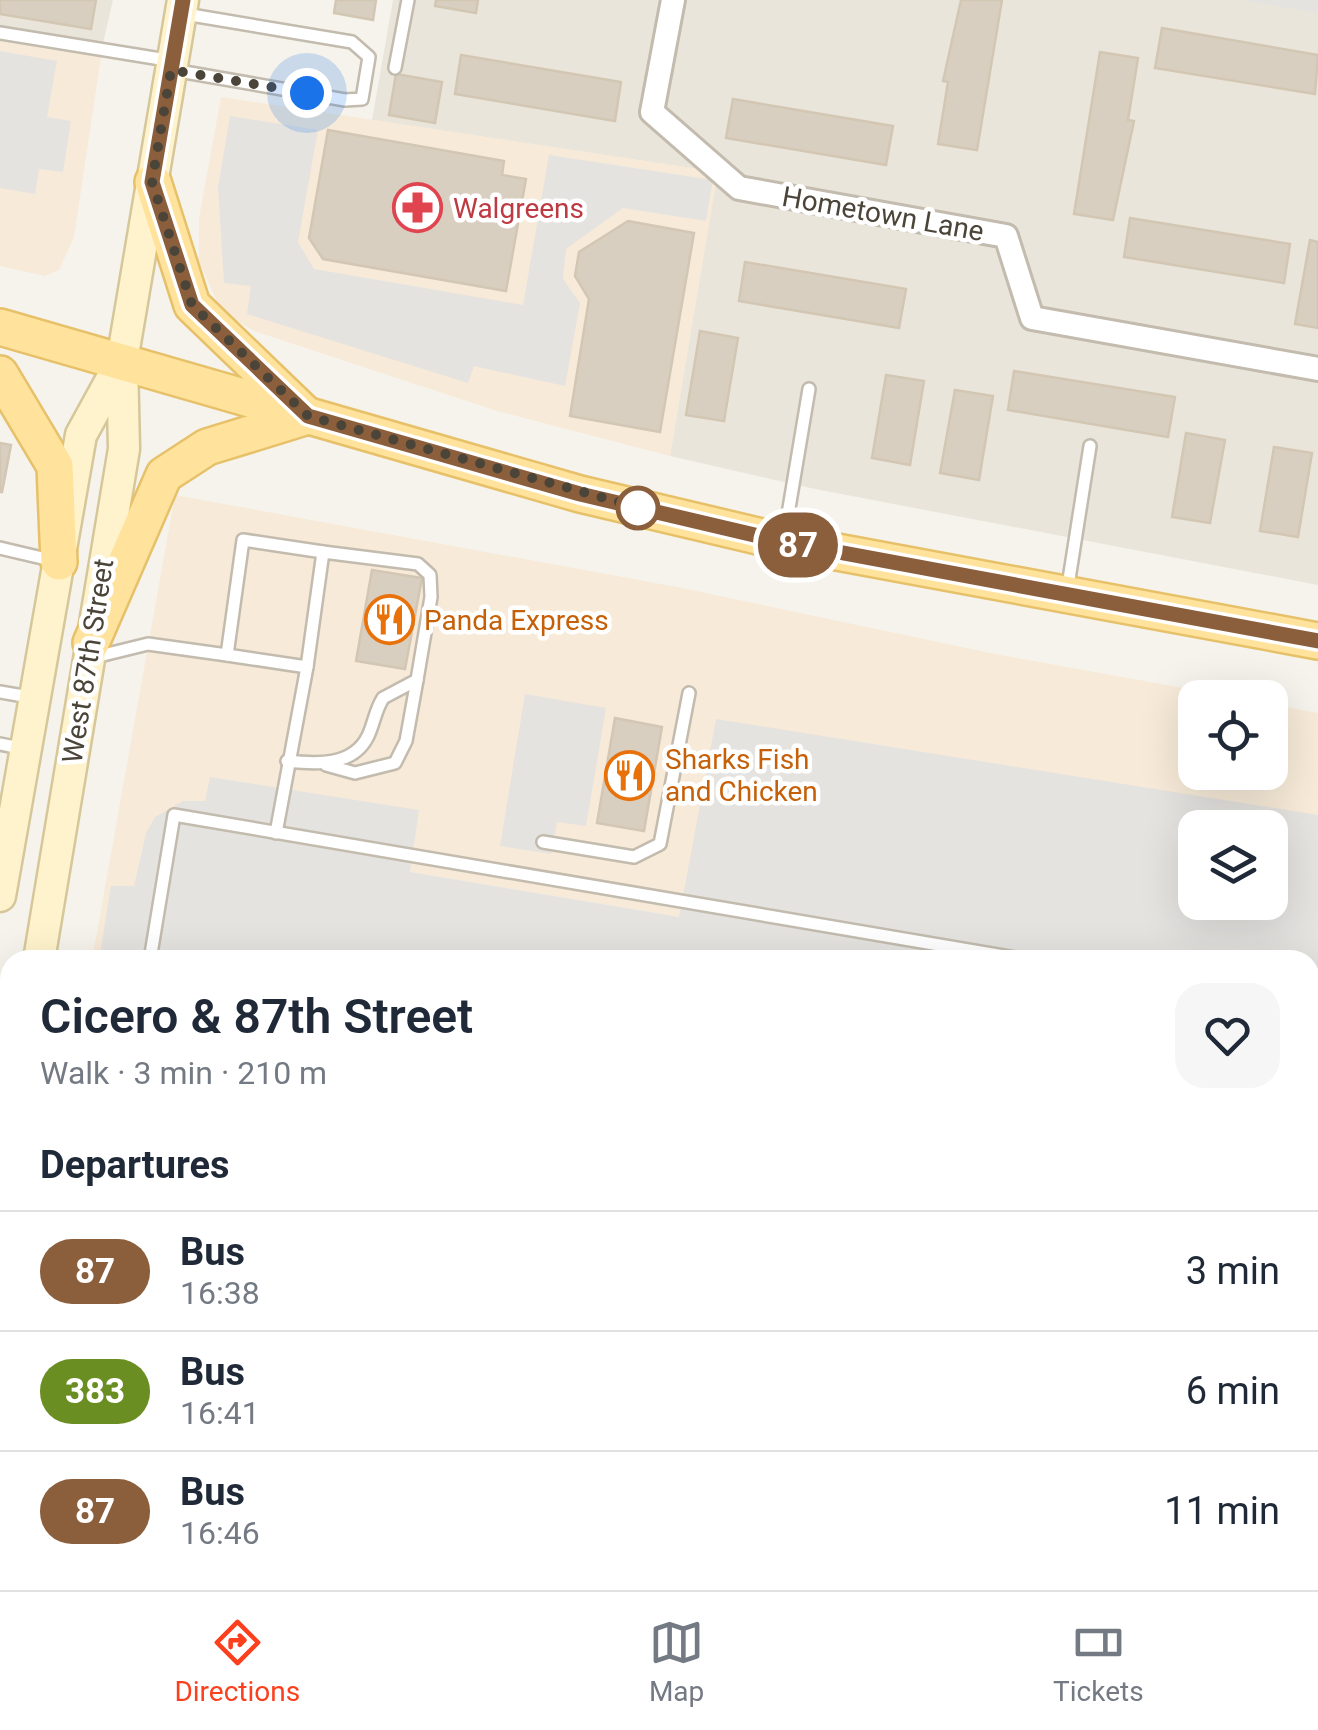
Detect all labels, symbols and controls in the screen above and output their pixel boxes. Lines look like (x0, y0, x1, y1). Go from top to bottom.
your location (282, 68, 332, 118)
street label: Hometown Lane (780, 180, 986, 248)
pharmacy icon: Walgreens (392, 182, 444, 234)
place label: Walgreens (453, 192, 584, 225)
unlabelled marker (617, 487, 659, 529)
line badge: 87 (753, 512, 843, 578)
text: 87 (778, 525, 818, 566)
street label: West 87th Street (56, 556, 120, 766)
restaurant icon: Panda Express (363, 594, 415, 646)
place label: Panda Express (424, 604, 609, 637)
map controls (1178, 680, 1288, 920)
button: locate (1178, 680, 1288, 790)
place label: Sharks Fish and Chicken (665, 743, 818, 808)
restaurant icon: Sharks Fish and Chicken (604, 749, 656, 801)
button: layers (1178, 810, 1288, 920)
button: heart (1175, 983, 1280, 1088)
text: Cicero & 87th Street (40, 988, 473, 1045)
text: Walk · 3 min · 210 m (40, 1054, 327, 1092)
text: Departures (40, 1143, 230, 1187)
text: Bus (180, 1230, 245, 1274)
text: 3 min (1186, 1249, 1280, 1293)
text: 87 (75, 1251, 115, 1292)
text: 16:38 (180, 1274, 260, 1312)
text: Bus (180, 1350, 245, 1394)
text: 6 min (1186, 1369, 1280, 1413)
text: 383 (65, 1371, 125, 1412)
text: 16:41 (180, 1394, 260, 1432)
text: Bus (180, 1470, 245, 1514)
text: 11 min (1164, 1489, 1280, 1533)
text: 87 (75, 1491, 115, 1532)
text: 16:46 (180, 1514, 260, 1552)
tab: Directions (174, 1615, 300, 1708)
tab: Map (649, 1615, 704, 1708)
tab: Tickets (1053, 1615, 1144, 1708)

